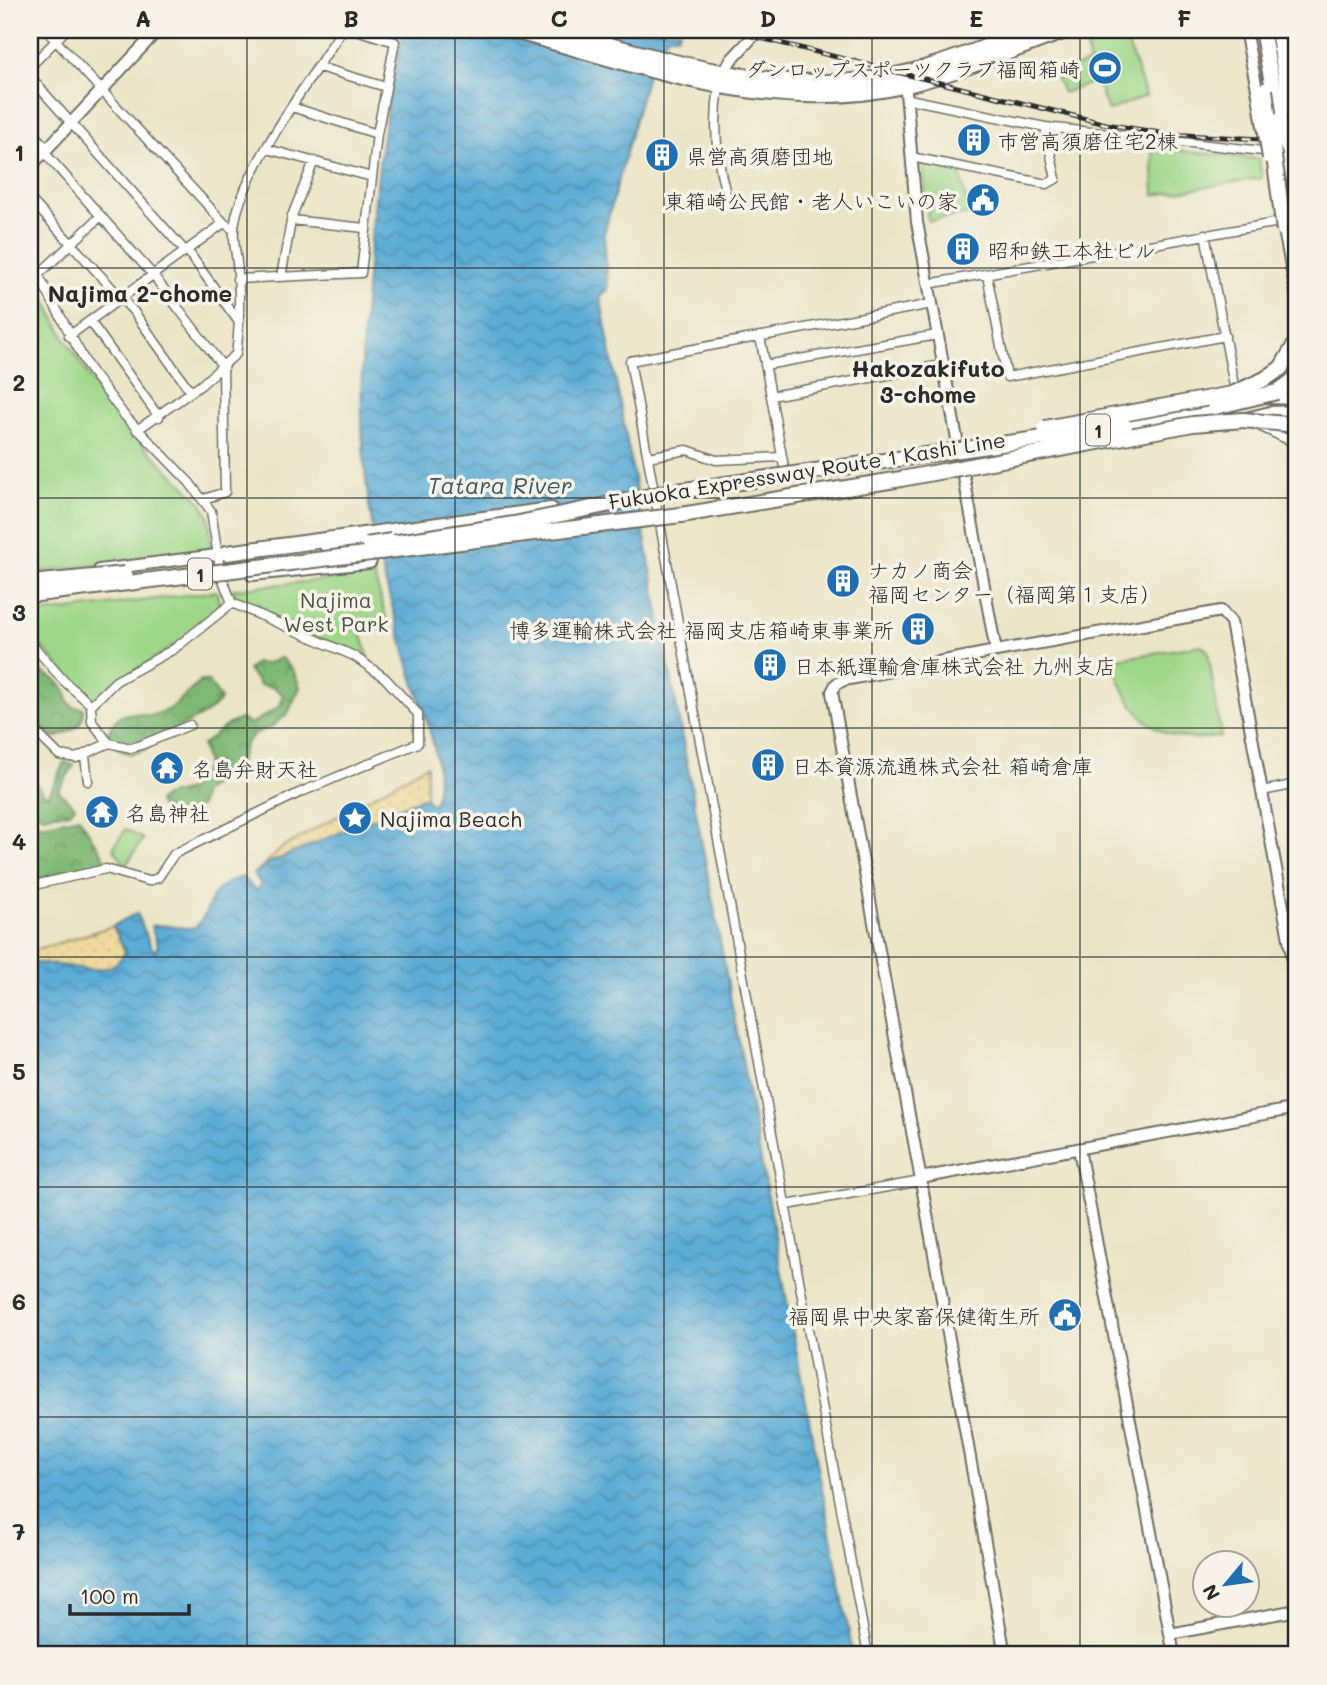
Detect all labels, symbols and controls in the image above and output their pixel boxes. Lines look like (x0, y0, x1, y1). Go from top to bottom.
text: A (135, 3, 151, 33)
text: B (343, 3, 359, 33)
text: C (550, 3, 568, 33)
text: D (760, 3, 776, 33)
text: E (969, 3, 983, 33)
text: F (1177, 3, 1191, 33)
sports icon: ダンロップスポーツクラブ福岡箱崎 (1086, 49, 1124, 87)
place label: ダンロップスポーツクラブ福岡箱崎 (745, 55, 1080, 82)
building icon: 市営高須磨住宅2棟 (955, 121, 993, 159)
place label: 市営高須磨住宅2棟 (998, 127, 1178, 154)
building icon: 県営高須磨団地 (643, 136, 681, 174)
text: 1 (14, 137, 24, 167)
place label: 県営高須磨団地 (686, 142, 833, 169)
public building icon: 東箱崎公民館・老人いこいの家 (964, 181, 1002, 219)
place label: 東箱崎公民館・老人いこいの家 (664, 187, 958, 214)
building icon: 昭和鉄工本社ビル (944, 230, 982, 268)
place label: 昭和鉄工本社ビル (988, 236, 1156, 263)
district label: Najima 2-chome (48, 278, 232, 308)
district label: Hakozakifuto 3-chome (851, 353, 1005, 409)
text: 2 (13, 367, 25, 397)
road number: 1 (1086, 414, 1110, 446)
street label: Fukuoka Expressway Route 1 Kashi Line (607, 425, 1007, 515)
water label: Tatara River (428, 470, 572, 500)
place label: ナカノ商会 福岡センター（福岡第１支店） (868, 556, 1161, 607)
road number: 1 (188, 558, 212, 590)
building icon: ナカノ商会 福岡センター（福岡第１支店） (824, 562, 862, 600)
park label: Najima West Park (283, 586, 389, 637)
text: 3 (12, 597, 26, 627)
building icon: 博多運輸株式会社 福岡支店箱崎東事業所 (899, 610, 937, 648)
place label: 博多運輸株式会社 福岡支店箱崎東事業所 (509, 616, 894, 643)
building icon: 日本紙運輸倉庫株式会社 九州支店 (751, 646, 789, 684)
place label: 日本紙運輸倉庫株式会社 九州支店 (794, 652, 1116, 679)
building icon: 日本資源流通株式会社 箱崎倉庫 (749, 746, 787, 784)
temple icon: 名島弁財天社 (148, 749, 186, 787)
place label: 日本資源流通株式会社 箱崎倉庫 (792, 752, 1093, 779)
place label: 名島弁財天社 (192, 755, 318, 782)
temple icon: 名島神社 (83, 793, 121, 831)
place label: 名島神社 (126, 799, 210, 826)
place icon: Najima Beach (336, 799, 374, 837)
place label: Najima Beach (380, 805, 522, 832)
text: 4 (12, 826, 26, 856)
text: 5 (12, 1056, 26, 1086)
text: 6 (12, 1286, 26, 1316)
public building icon: 福岡県中央家畜保健衛生所 (1046, 1296, 1084, 1334)
place label: 福岡県中央家畜保健衛生所 (788, 1302, 1040, 1329)
text: 7 (13, 1516, 26, 1546)
north arrow (1190, 1548, 1260, 1618)
scale bar (70, 1573, 189, 1617)
text: N (1196, 1580, 1225, 1605)
text: 100 m (80, 1582, 139, 1609)

